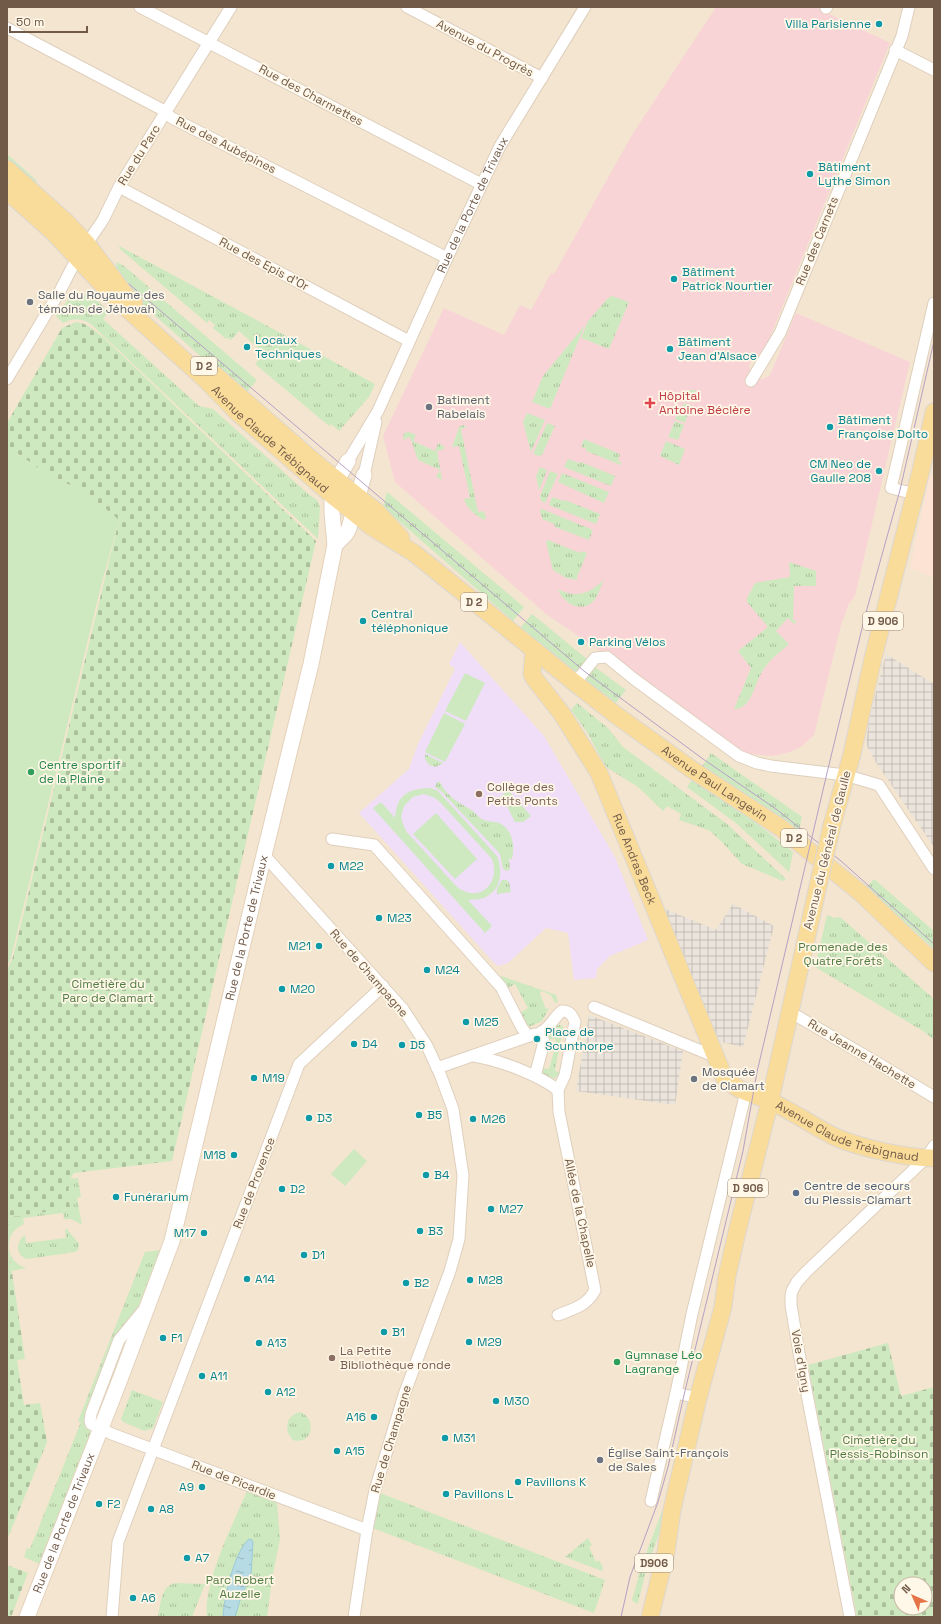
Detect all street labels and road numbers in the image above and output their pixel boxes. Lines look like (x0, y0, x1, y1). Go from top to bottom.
street label: Avenue du Progrès (434, 16, 536, 80)
street label: Rue des Charmettes (256, 61, 366, 129)
street label: Rue des Aubépines (173, 113, 279, 177)
street label: Rue du Parc (114, 122, 164, 188)
street label: Rue de la Porte de Trivaux (433, 134, 512, 276)
street label: Rue des Carnets (792, 194, 842, 288)
street label: Rue des Epis d'Or (216, 234, 312, 295)
road number: D 2 (191, 357, 217, 375)
street label: Avenue Claude Trébignaud (208, 382, 332, 497)
road number: D 2 (461, 593, 487, 611)
road number: D 906 (863, 612, 903, 630)
street label: Avenue Paul Langevin (658, 742, 771, 825)
street label: Avenue du Général de Gaulle (799, 769, 855, 931)
street label: Rue Andras Beck (609, 811, 660, 908)
road number: D 2 (781, 829, 807, 847)
street label: Rue de la Porte de Trivaux (222, 853, 272, 1002)
street label: Rue de Champagne (326, 926, 412, 1020)
street label: Rue Jeanne Hachette (805, 1015, 919, 1093)
street label: Avenue Claude Trébignaud (773, 1097, 920, 1165)
street label: Rue de Provence (229, 1135, 279, 1231)
street label: Allée de la Chapelle (561, 1157, 599, 1269)
road number: D 906 (728, 1179, 768, 1197)
street label: Voie d'Igny (788, 1328, 814, 1394)
street label: Rue de Champagne (367, 1383, 415, 1495)
street label: Rue de la Porte de Trivaux (29, 1451, 98, 1595)
street label: Rue de Picardie (189, 1457, 279, 1503)
road number: D906 (635, 1554, 673, 1572)

